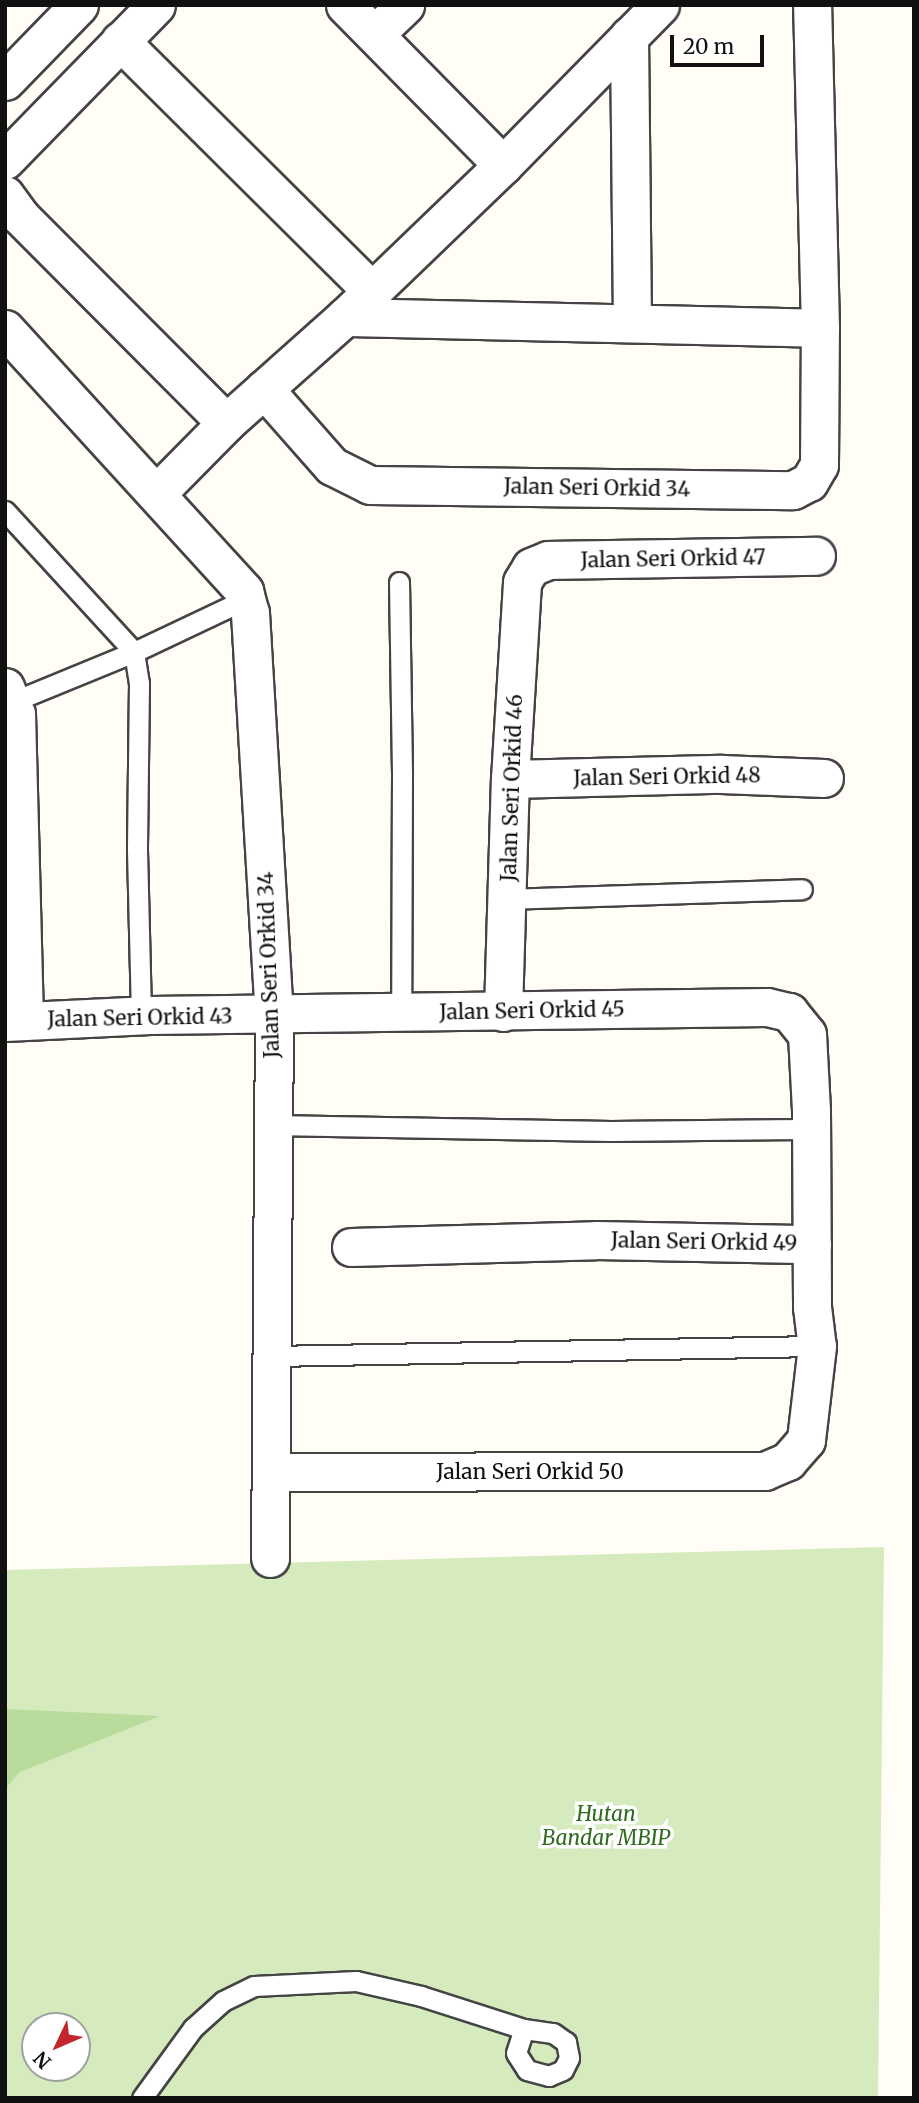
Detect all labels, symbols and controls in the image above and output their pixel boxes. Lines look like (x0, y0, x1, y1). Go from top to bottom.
scale bar (674, 21, 768, 65)
text: 20 m (683, 33, 734, 60)
street label: Jalan Seri Orkid 34 (503, 474, 691, 502)
street label: Jalan Seri Orkid 47 (580, 545, 766, 573)
street label: Jalan Seri Orkid 46 (496, 694, 528, 882)
street label: Jalan Seri Orkid 48 (573, 763, 761, 791)
street label: Jalan Seri Orkid 34 (253, 871, 285, 1059)
street label: Jalan Seri Orkid 45 (439, 997, 625, 1025)
street label: Jalan Seri Orkid 43 (47, 1004, 233, 1032)
street label: Jalan Seri Orkid 49 (611, 1228, 797, 1256)
street label: Jalan Seri Orkid 50 (436, 1459, 624, 1485)
park label: Hutan Bandar MBIP (542, 1801, 670, 1851)
north arrow (21, 2012, 91, 2082)
text: N (28, 2046, 56, 2074)

